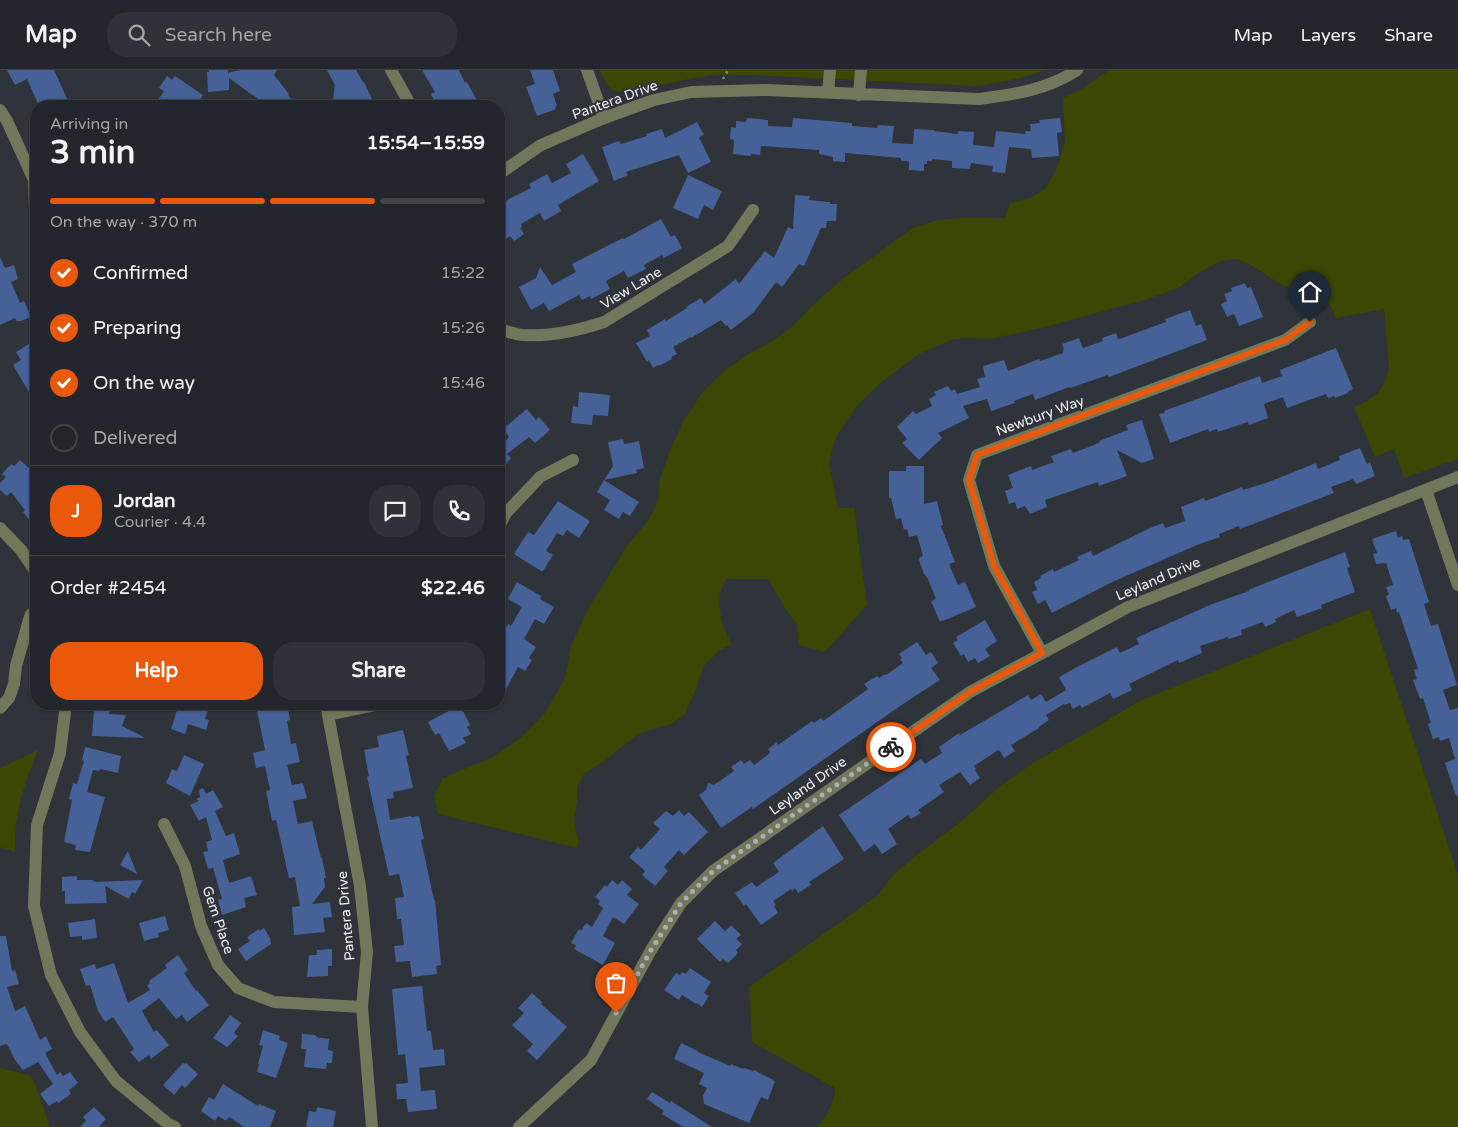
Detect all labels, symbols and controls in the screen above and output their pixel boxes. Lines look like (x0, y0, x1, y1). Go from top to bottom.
search box (107, 12, 457, 57)
text: Map (25, 20, 77, 49)
icon: search (125, 21, 153, 49)
text: Search here (165, 24, 272, 46)
text: Map (1234, 24, 1273, 46)
text: Layers (1301, 24, 1356, 46)
text: Share (1384, 24, 1433, 46)
street label: Pantera Drive (570, 77, 660, 123)
text: Arriving in (50, 114, 128, 134)
text: 15:54–15:59 (366, 132, 485, 154)
text: 3 min (50, 134, 135, 172)
text: On the way · 370 m (50, 212, 197, 232)
icon: check (50, 259, 78, 287)
text: Confirmed (93, 262, 188, 284)
text: 15:22 (441, 263, 485, 283)
street label: View Lane (597, 263, 665, 313)
pin (1289, 271, 1331, 322)
icon: home (1296, 278, 1324, 306)
icon: check (50, 314, 78, 342)
text: Preparing (93, 317, 182, 339)
text: 15:26 (441, 318, 485, 338)
icon: check (50, 369, 78, 397)
text: On the way (93, 372, 195, 394)
text: 15:46 (441, 373, 485, 393)
street label: Newbury Way (994, 392, 1087, 440)
text: Delivered (93, 427, 178, 449)
button: chat (369, 485, 421, 537)
button: phone (433, 485, 485, 537)
text: Jordan (114, 490, 176, 512)
text: J (72, 500, 80, 522)
text: Courier · 4.4 (114, 512, 206, 532)
street label: Leyland Drive (1113, 554, 1203, 604)
text: Order #2454 (50, 577, 167, 599)
text: $22.46 (421, 577, 485, 599)
button: Help (50, 642, 263, 700)
button: Share (273, 642, 485, 700)
courier (866, 722, 916, 772)
icon: bike (877, 733, 905, 761)
street label: Leyland Drive (766, 753, 850, 819)
street label: Pantera Drive (334, 870, 358, 961)
street label: Gem Place (198, 884, 238, 956)
pin (595, 962, 637, 1013)
icon: bag (602, 969, 630, 997)

